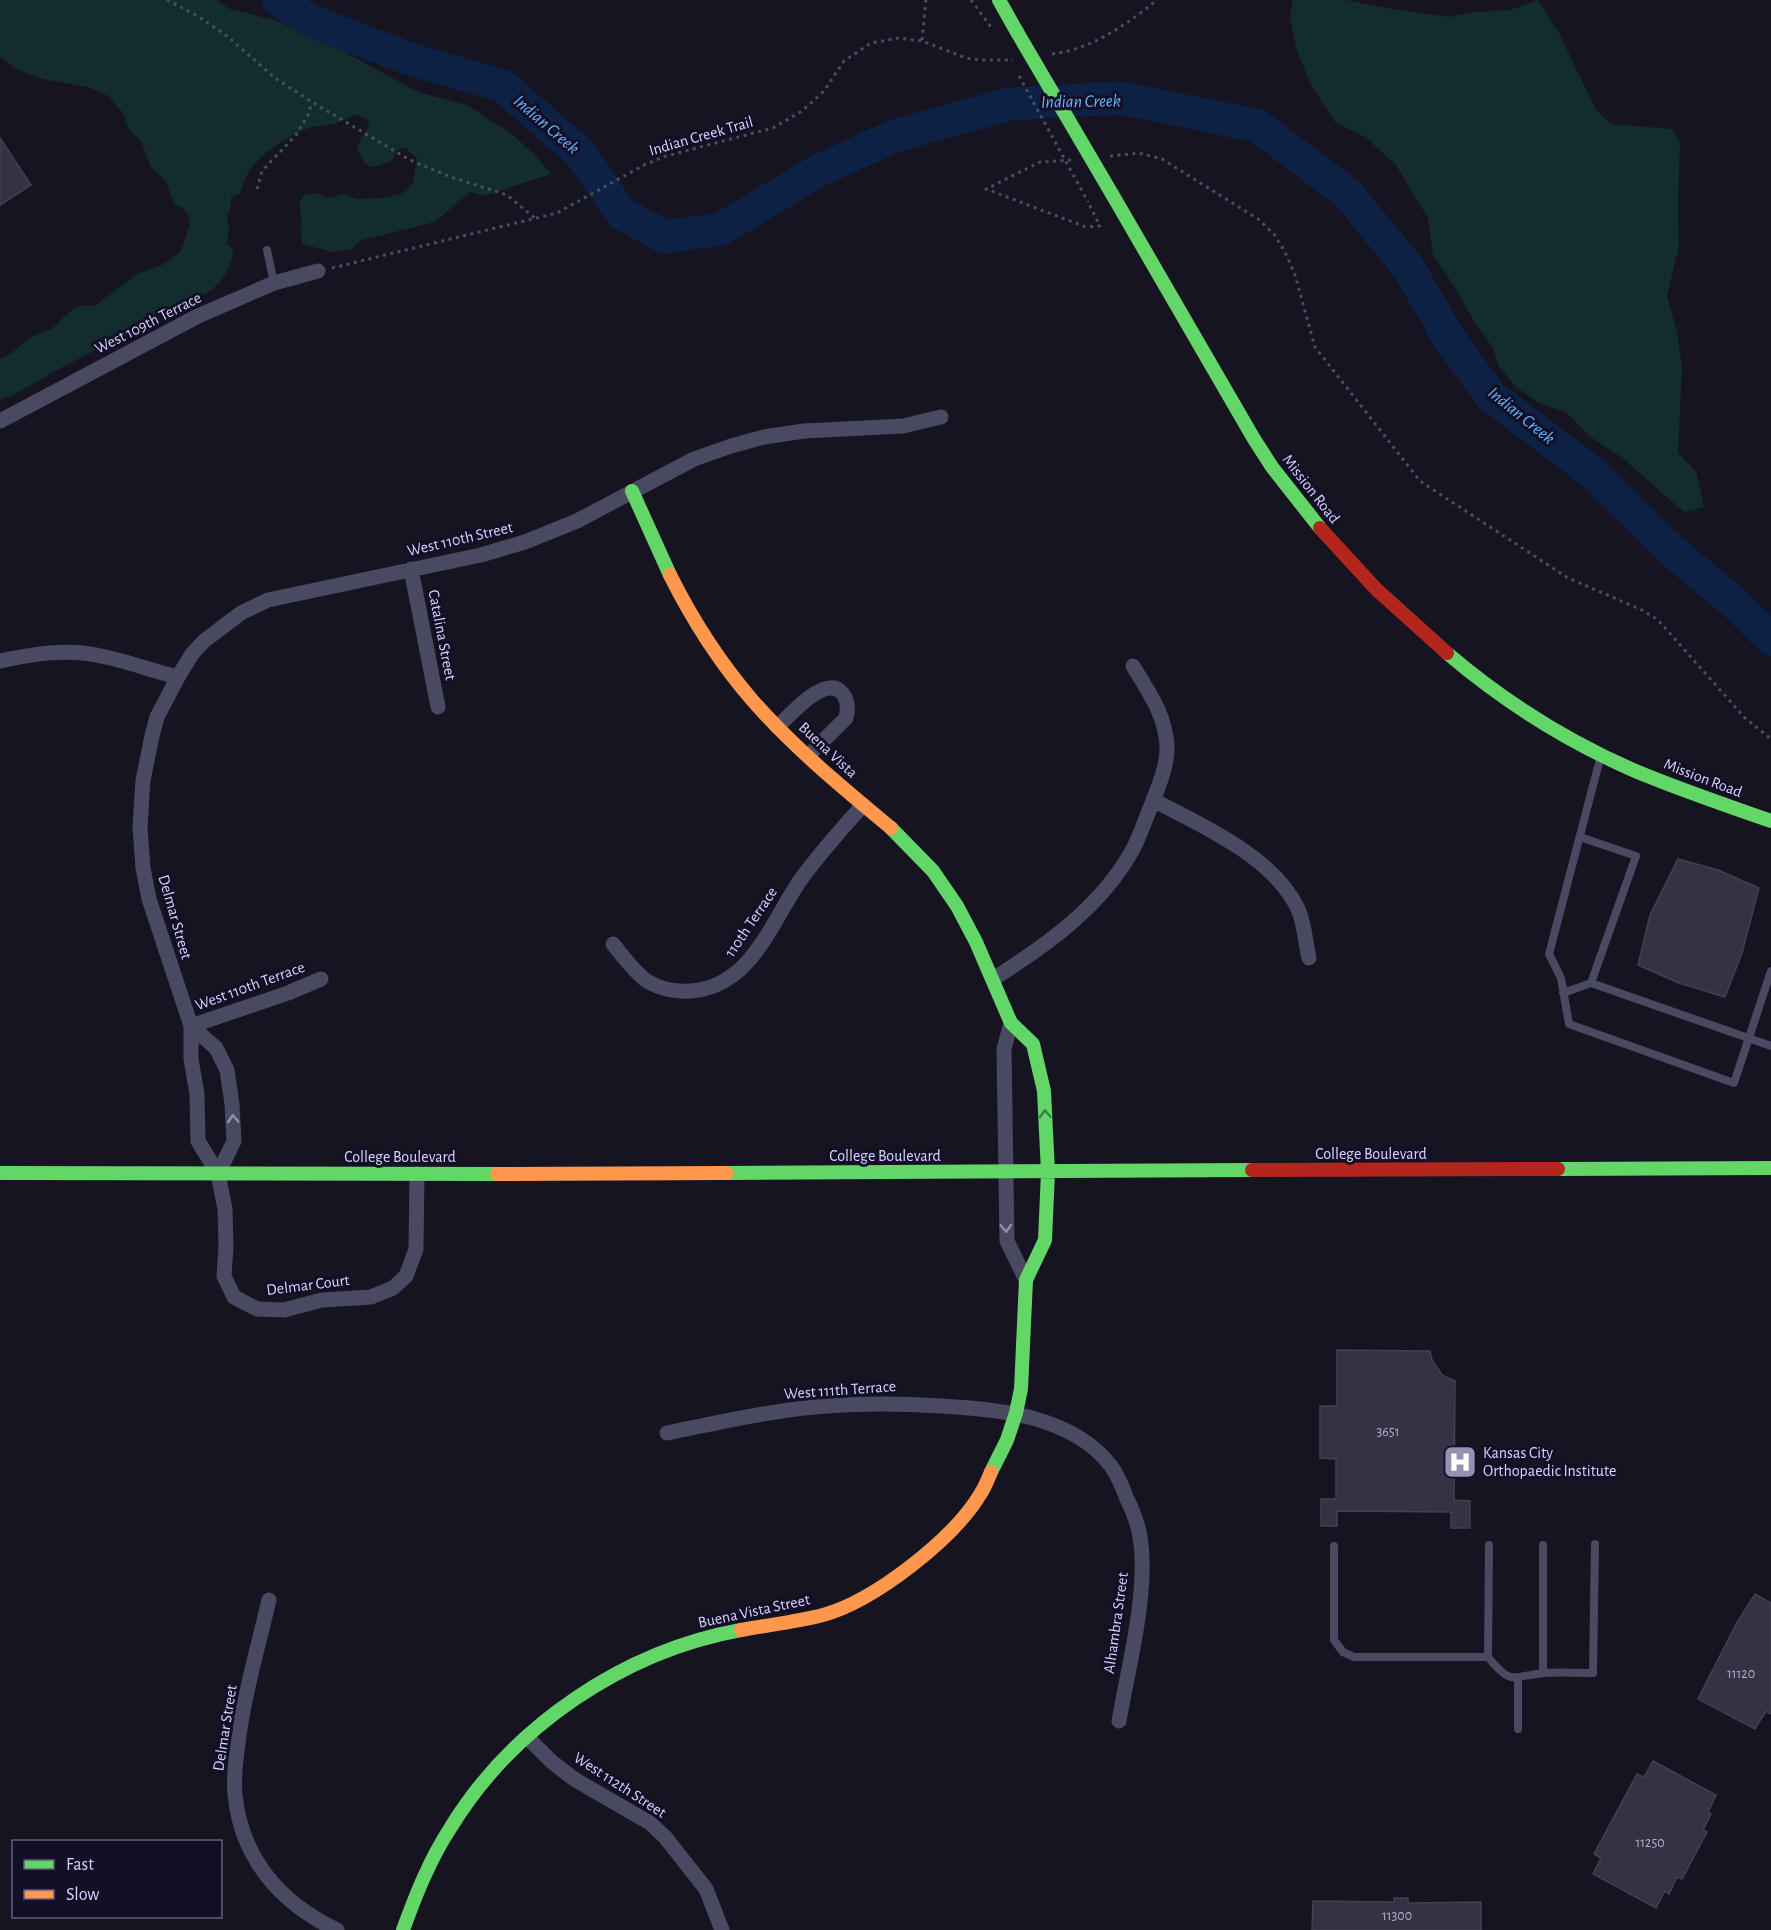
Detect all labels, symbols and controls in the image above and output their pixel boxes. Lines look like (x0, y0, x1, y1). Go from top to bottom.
water label: Indian Creek (510, 92, 582, 158)
water label: Indian Creek (1041, 92, 1121, 112)
street label: Indian Creek Trail (647, 113, 755, 159)
street label: West 109th Terrace (92, 289, 204, 357)
water label: Indian Creek (1484, 384, 1558, 448)
street label: Mission Road (1279, 452, 1343, 526)
street label: West 110th Street (406, 519, 514, 559)
street label: Catalina Street (425, 588, 459, 682)
street label: Buena Vista (796, 719, 860, 781)
street label: Mission Road (1662, 756, 1744, 800)
street label: Delmar Street (155, 873, 195, 961)
street label: 110th Terrace (722, 884, 780, 960)
street label: West 110th Terrace (193, 959, 307, 1013)
one-way arrow (1039, 1109, 1052, 1118)
one-way arrow (227, 1115, 240, 1124)
street label: College Boulevard (1315, 1146, 1427, 1162)
street label: College Boulevard (829, 1148, 941, 1164)
street label: College Boulevard (344, 1149, 456, 1165)
one-way arrow (1000, 1224, 1013, 1233)
street label: Delmar Court (266, 1272, 350, 1298)
street label: West 111th Terrace (783, 1378, 897, 1402)
house number: 3651 (1376, 1425, 1400, 1439)
hospital icon: Kansas City Orthopaedic Institute (1442, 1444, 1478, 1480)
place label: Kansas City Orthopaedic Institute (1483, 1445, 1616, 1479)
street label: Alhambra Street (1101, 1571, 1131, 1675)
street label: Buena Vista Street (697, 1591, 811, 1631)
house number: 11120 (1727, 1667, 1755, 1681)
street label: Delmar Street (210, 1684, 240, 1772)
street label: West 112th Street (571, 1749, 669, 1821)
house number: 11250 (1635, 1836, 1665, 1850)
legend (12, 1840, 222, 1918)
text: Fast (66, 1856, 94, 1874)
text: Slow (66, 1886, 99, 1904)
house number: 11300 (1382, 1909, 1412, 1923)

